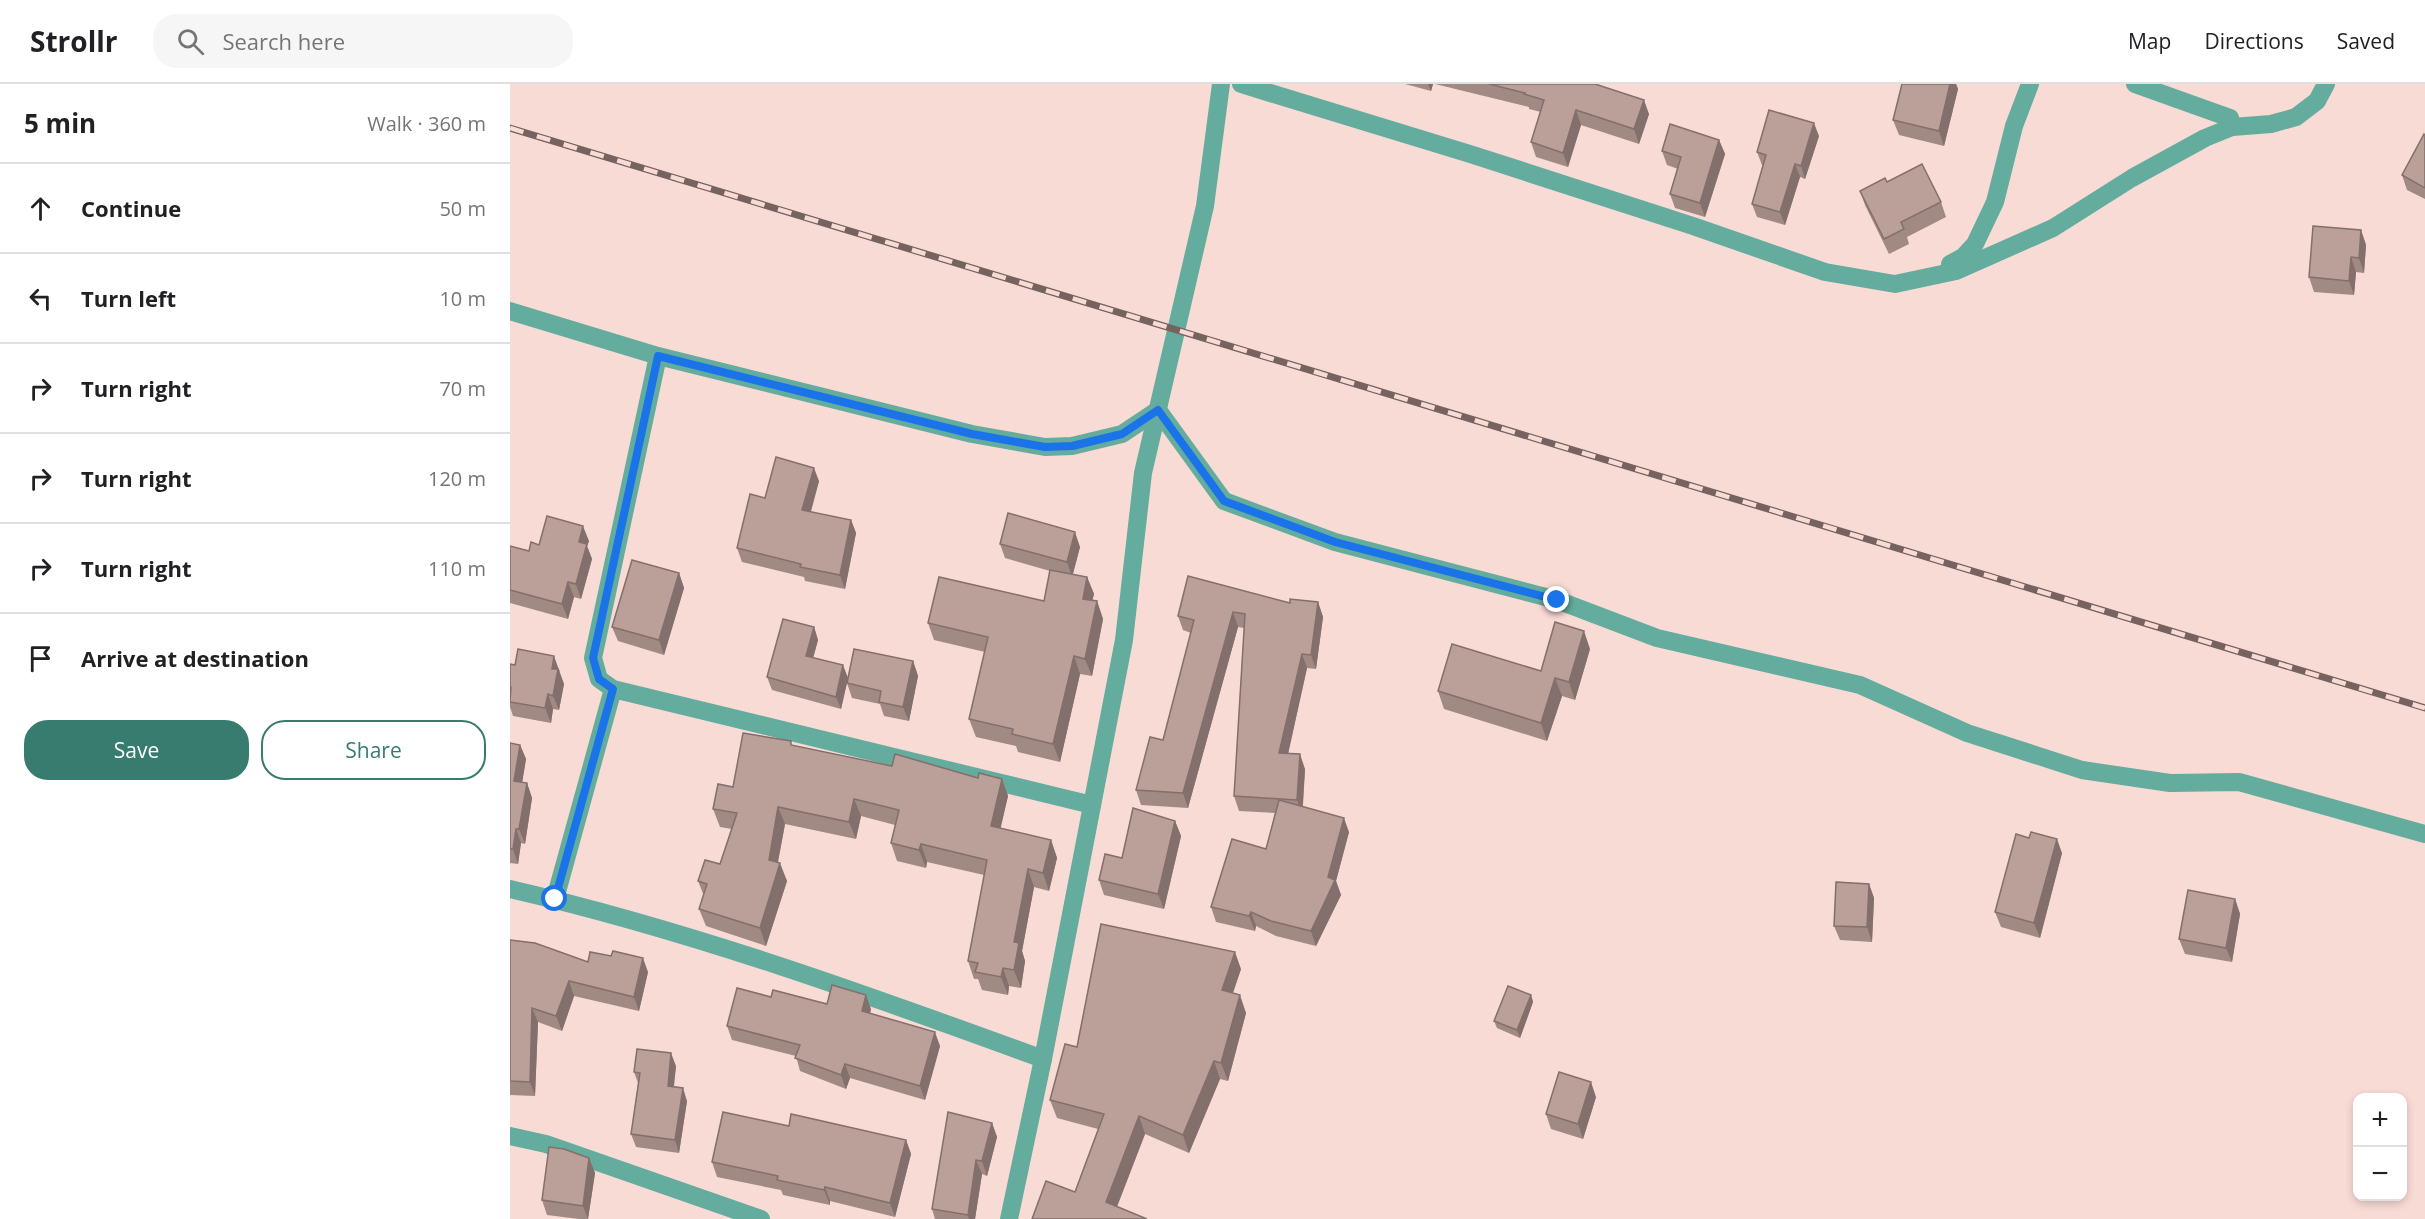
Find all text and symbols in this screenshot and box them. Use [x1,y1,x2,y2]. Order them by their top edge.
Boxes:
search box [153,14,573,68]
text: Strollr [30,22,117,60]
icon: search [174,25,207,58]
text: Search here [222,26,345,56]
text: Map [2128,27,2171,55]
text: Directions [2204,27,2304,55]
text: Saved [2337,27,2395,55]
text: 5 min [24,105,96,141]
text: Walk · 360 m [367,110,486,137]
icon: ahead [24,192,57,225]
text: Continue [81,193,181,223]
text: 50 m [439,195,486,222]
icon: left [24,282,57,315]
text: Turn left [81,283,176,313]
text: 10 m [439,285,486,312]
icon: right [24,372,57,405]
text: Turn right [81,373,192,403]
text: 70 m [439,375,486,402]
icon: right [24,462,57,495]
text: Turn right [81,463,192,493]
text: 120 m [428,465,486,492]
icon: right [24,552,57,585]
text: Turn right [81,553,192,583]
text: 110 m [428,555,486,582]
route end [1543,586,1569,612]
icon: arrive [24,642,57,675]
text: Arrive at destination [81,643,309,673]
button: Save [24,720,249,780]
button: Share [261,720,486,780]
route start [541,885,567,911]
map controls [2353,1093,2407,1201]
button: + [2353,1093,2407,1147]
button: − [2353,1147,2407,1201]

